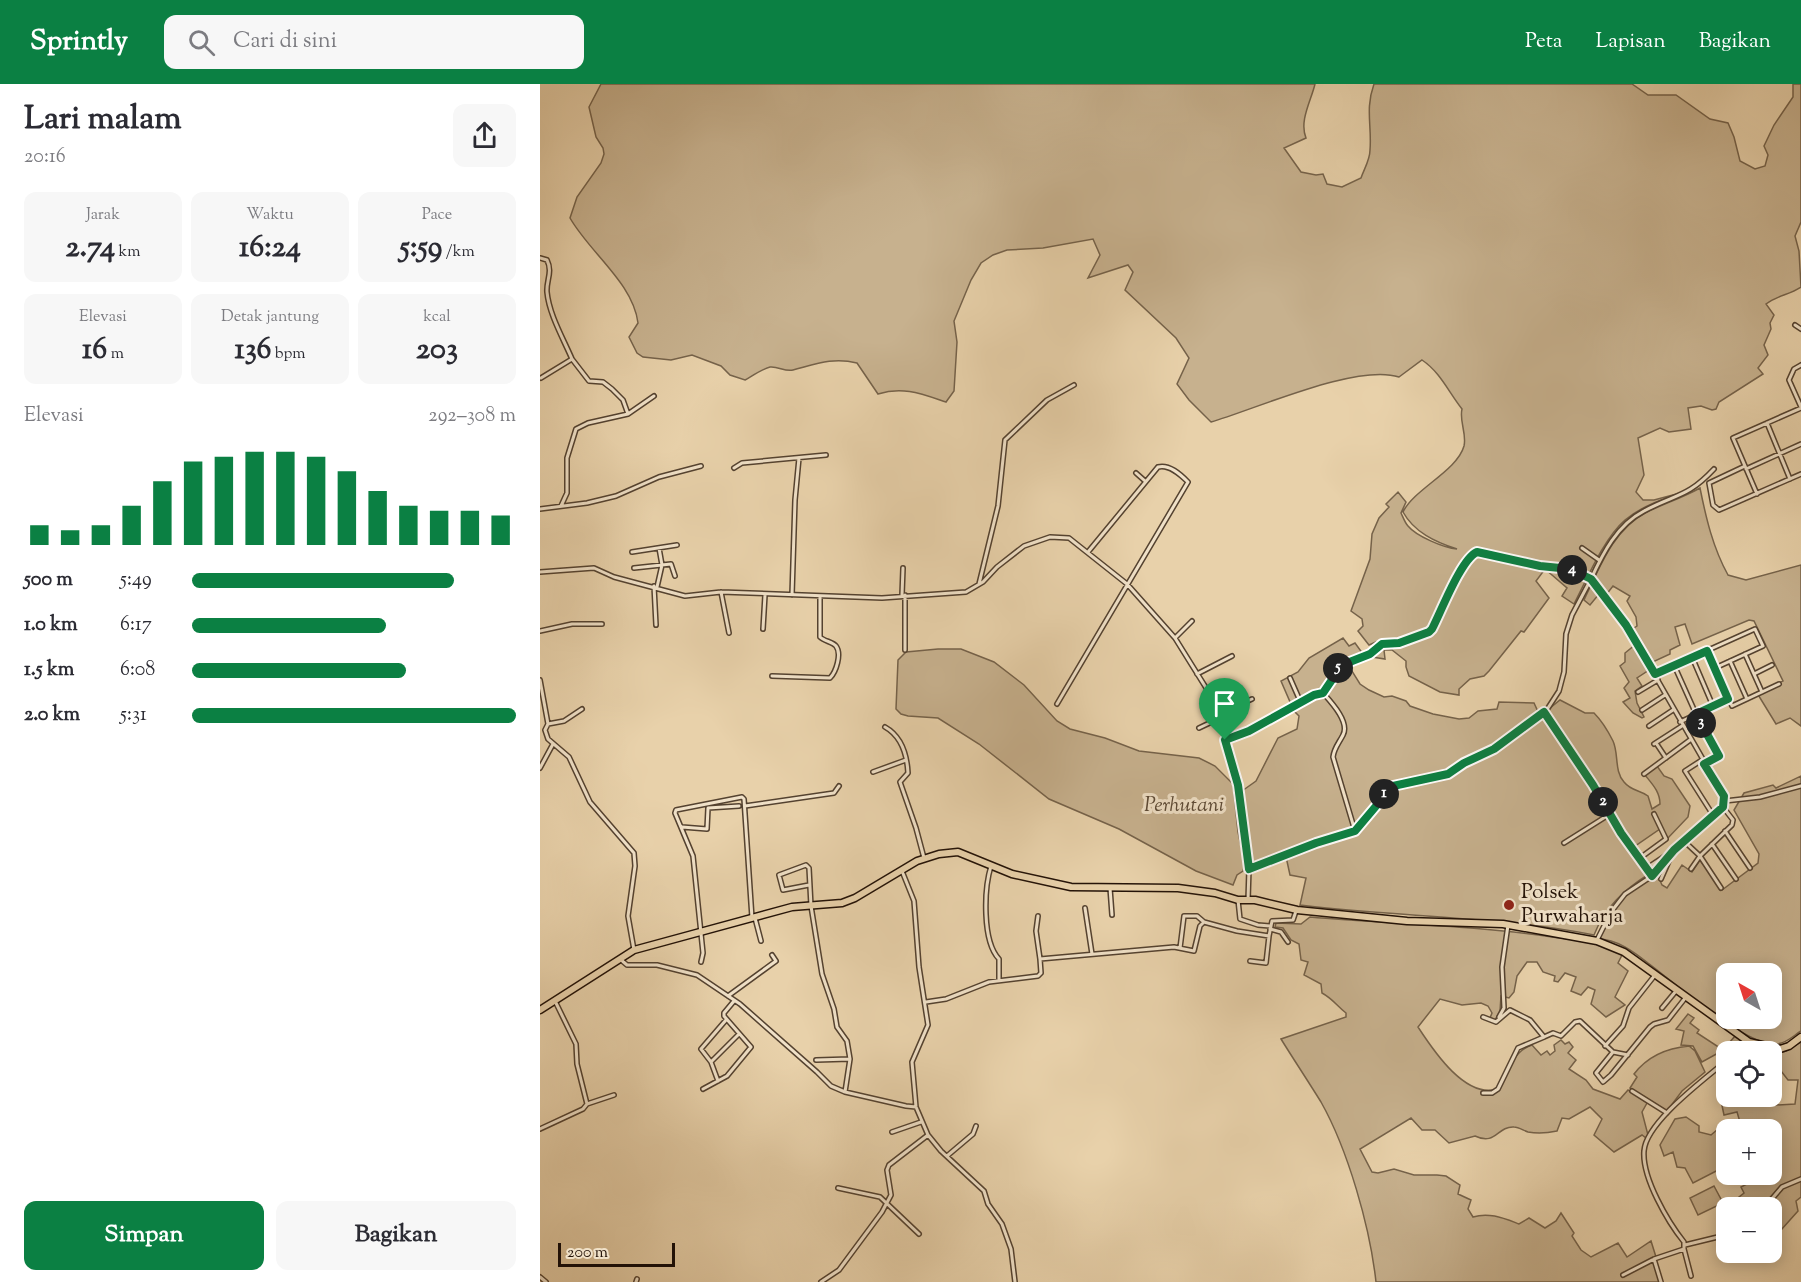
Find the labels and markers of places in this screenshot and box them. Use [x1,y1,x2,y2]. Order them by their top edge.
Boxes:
pin: 4 [1557,555,1587,585]
pin: 5 [1323,653,1353,683]
pin [1199,678,1250,740]
pin: 3 [1686,708,1716,738]
pin: 1 [1369,779,1399,809]
pin: 2 [1588,787,1618,817]
place label: Polsek Purwaharja [1521,878,1623,932]
marker: Polsek Purwaharja [1502,898,1516,912]

